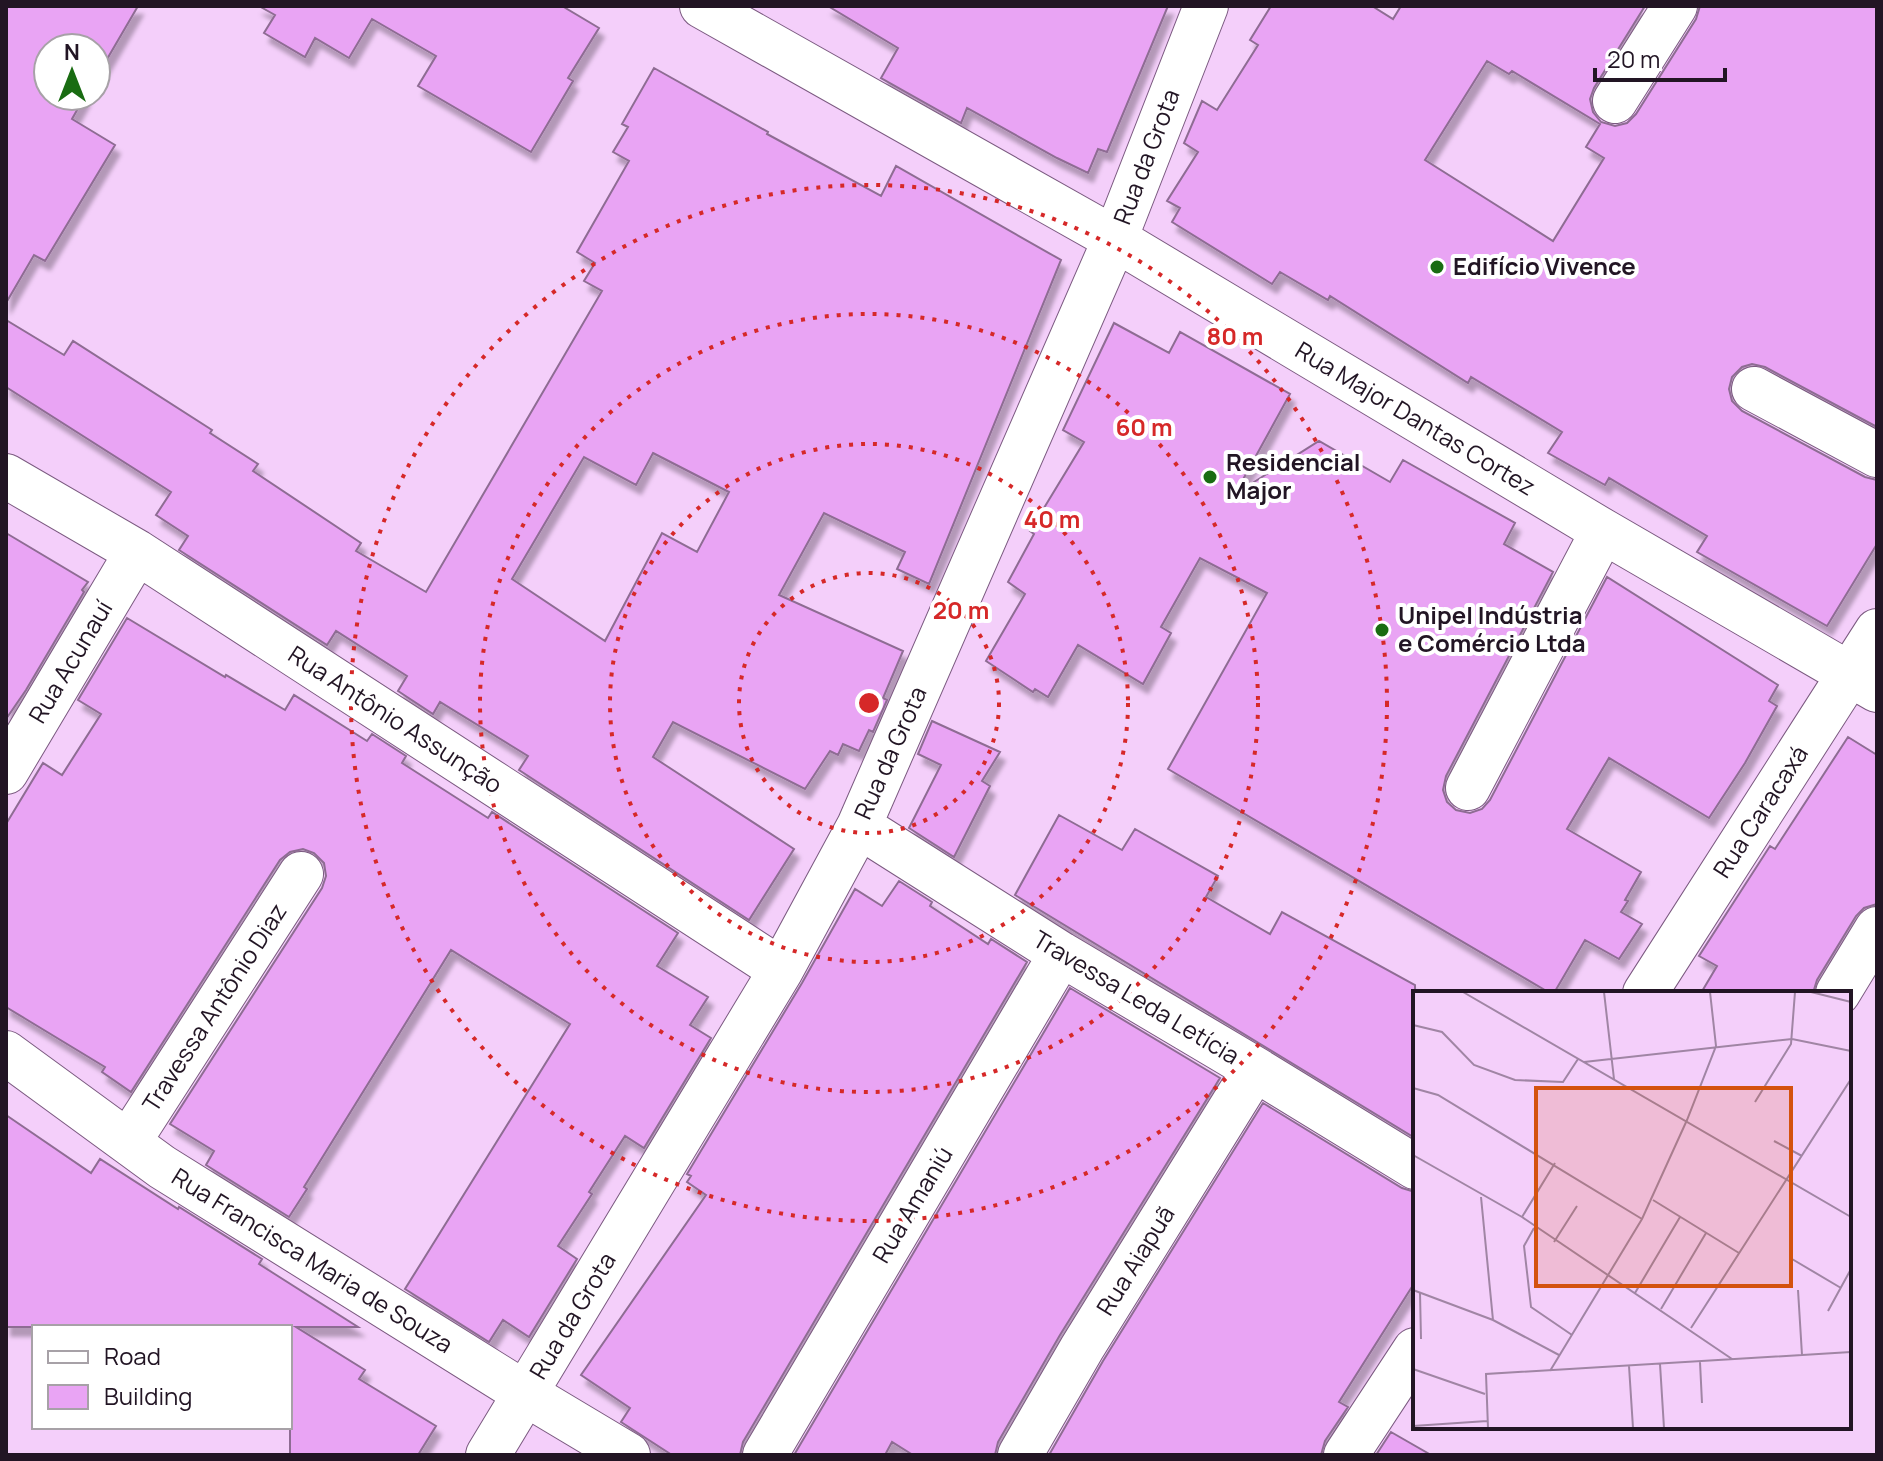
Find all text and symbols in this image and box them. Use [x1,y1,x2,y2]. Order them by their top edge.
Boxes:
north arrow [32,32,112,112]
scale bar [1595,32,1725,82]
text: N [64,37,80,67]
text: 20 m [1607,42,1660,75]
street label: Rua da Grota [1105,84,1187,229]
place label: Edifício Vivence [1453,249,1636,282]
marker: Edifício Vivence [1428,258,1446,276]
text: 80 m [1207,319,1263,352]
street label: Rua Major Dantas Cortez [1290,333,1542,503]
text: 60 m [1115,410,1173,443]
place label: Residencial Major [1226,445,1360,506]
marker: Residencial Major [1201,468,1219,486]
text: 40 m [1024,502,1080,535]
street label: Rua Acunauí [20,593,120,729]
text: 20 m [933,593,989,626]
place label: Unipel Indústria e Comércio Ltda [1398,598,1586,659]
marker: Unipel Indústria e Comércio Ltda [1373,621,1391,639]
street label: Rua Antônio Assunção [283,637,509,800]
street label: Rua da Grota [846,681,934,824]
centre of rings [855,689,883,717]
street label: Rua Caracaxá [1705,739,1815,884]
street label: Travessa Antônio Diaz [134,896,294,1118]
street label: Travessa Leda Letícia [1027,922,1246,1071]
inset map [1413,991,1851,1429]
street label: Rua Amaniú [864,1140,959,1269]
street label: Rua Francisca Maria de Souza [166,1160,459,1360]
street label: Rua Aiapuã [1088,1199,1181,1321]
street label: Rua da Grota [521,1246,623,1385]
legend [32,1325,292,1429]
text: Road [104,1339,161,1372]
text: Building [104,1379,192,1412]

